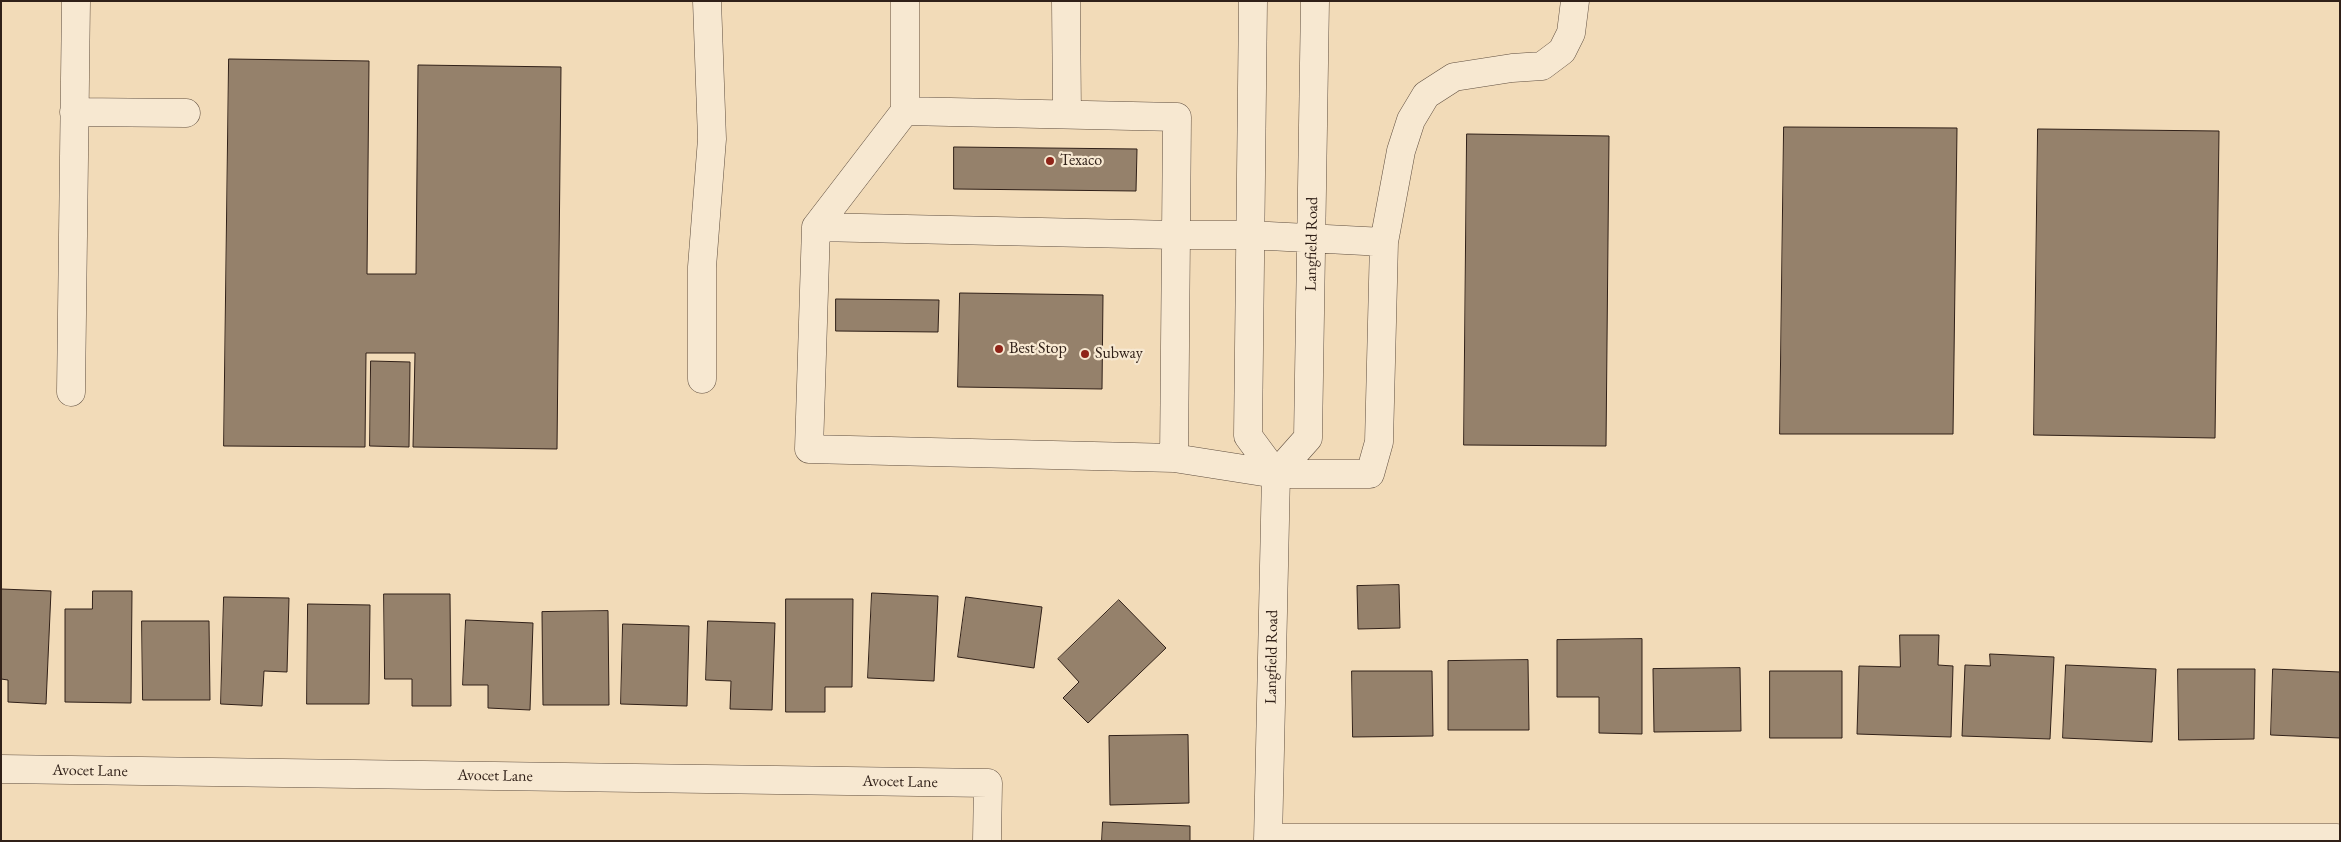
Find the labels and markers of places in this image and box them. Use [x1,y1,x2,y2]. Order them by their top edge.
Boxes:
place label: Texaco [1060,151,1102,171]
marker: Texaco [1044,155,1056,167]
place label: Best Stop [1009,339,1067,359]
marker: Best Stop [993,343,1005,355]
place label: Subway [1095,344,1143,364]
marker: Subway [1079,348,1091,360]

